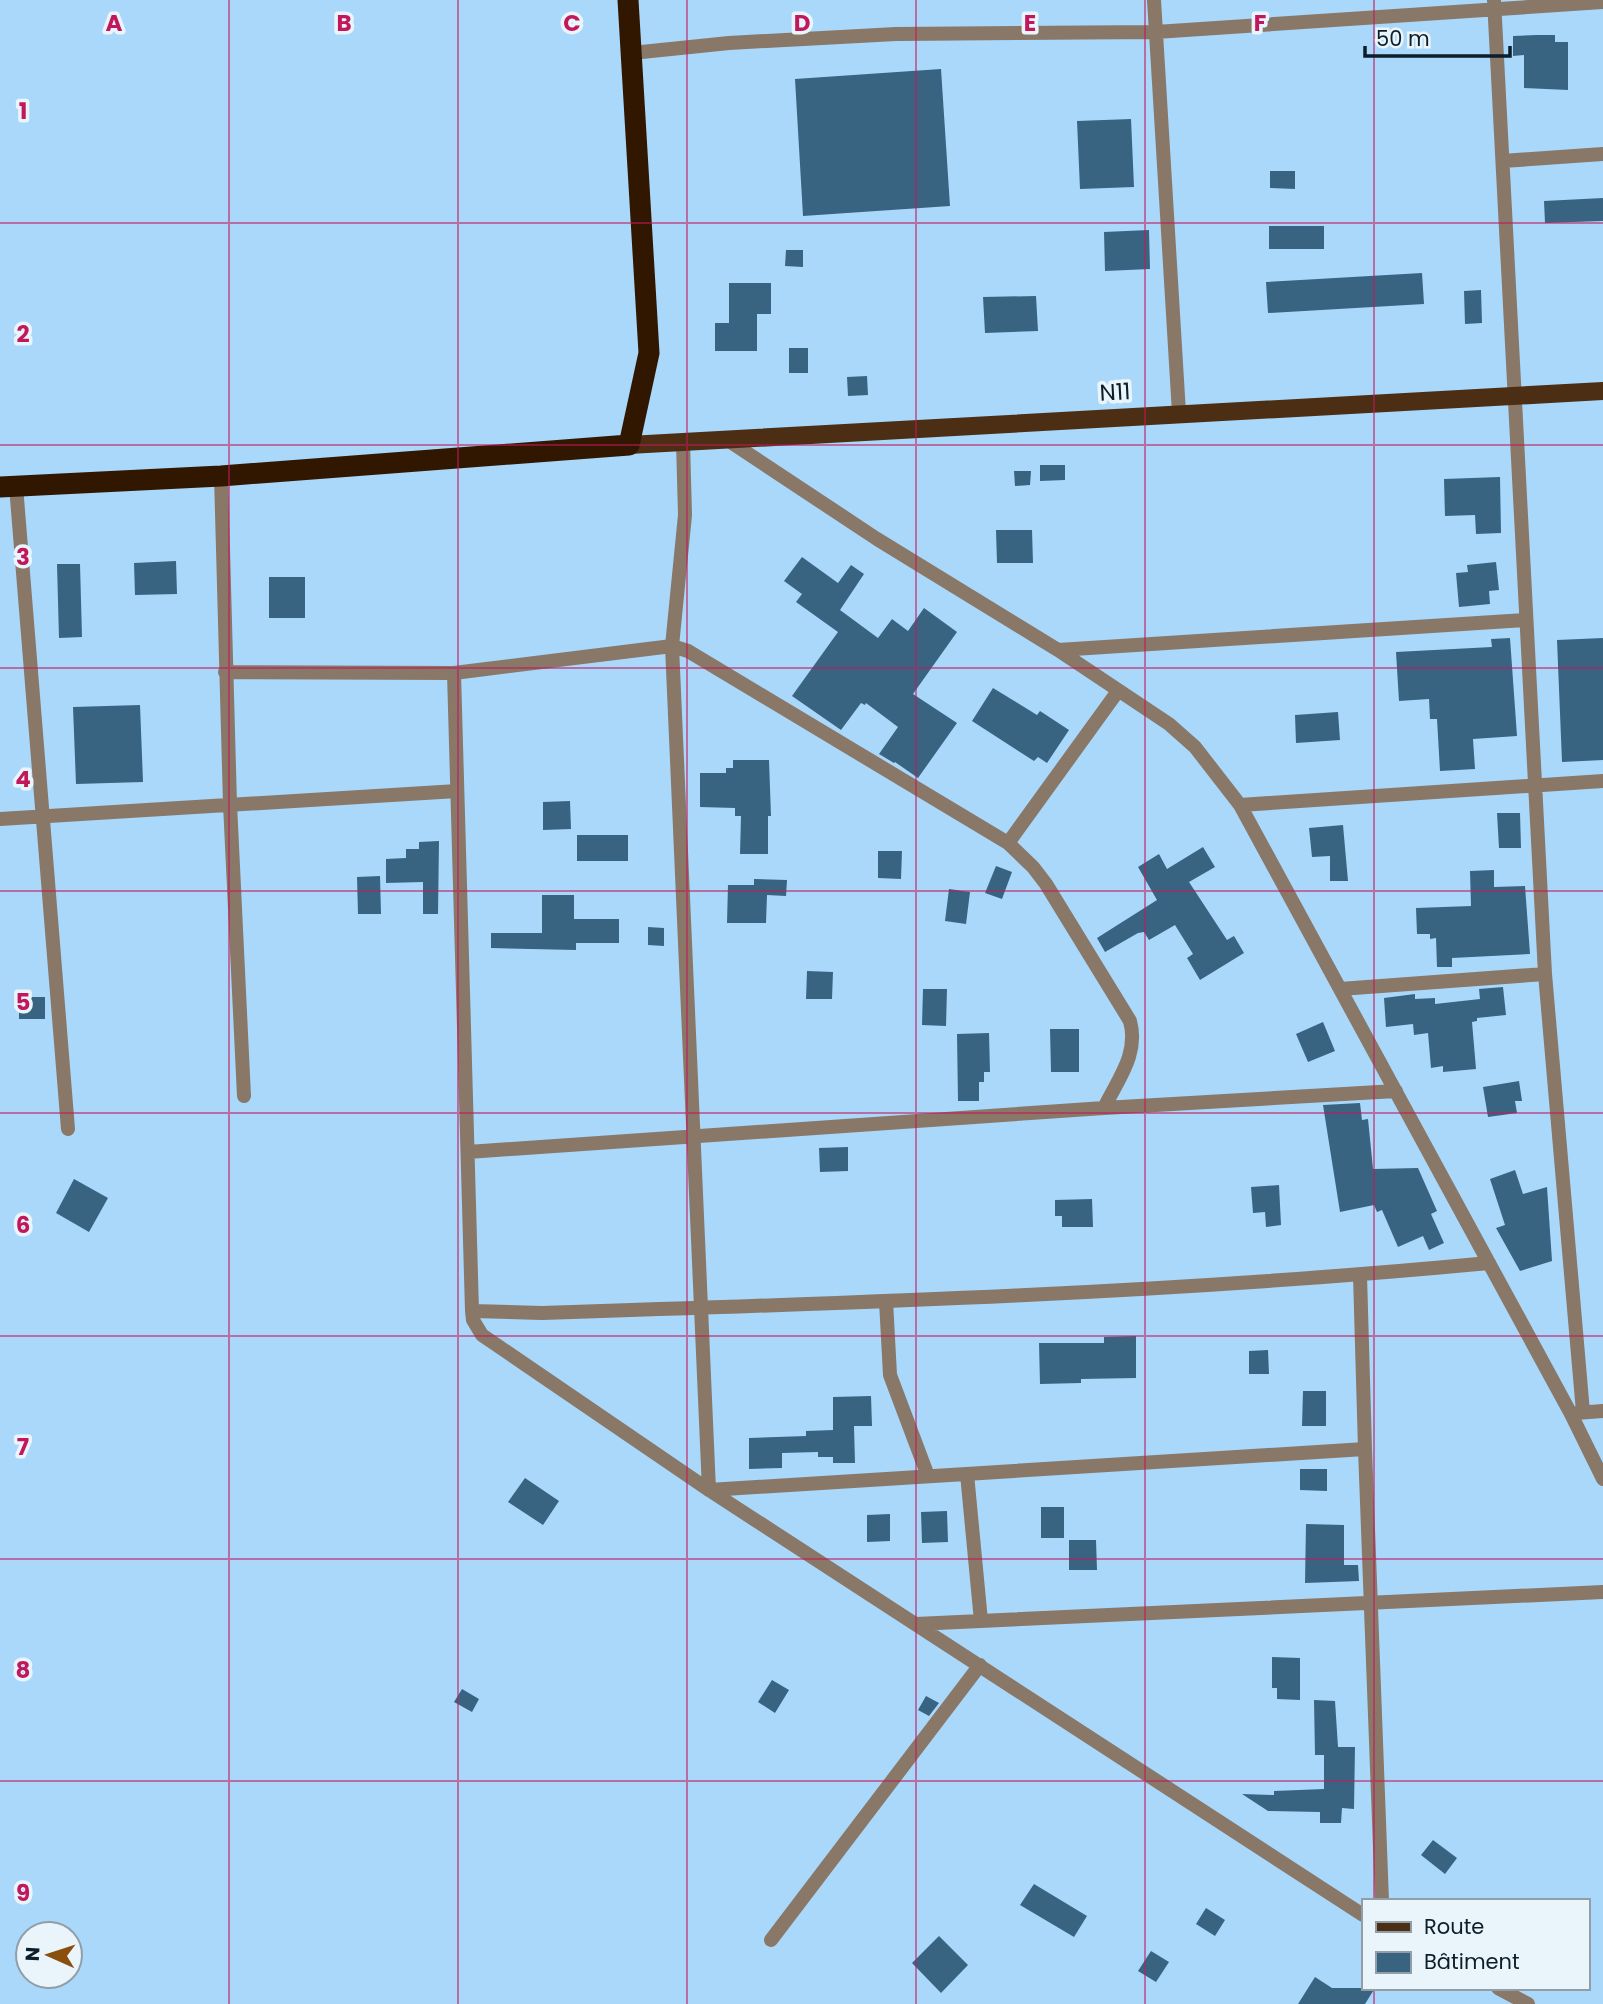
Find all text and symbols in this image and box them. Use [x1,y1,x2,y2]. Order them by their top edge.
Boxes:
text: A [106,7,123,39]
text: B [336,7,352,39]
text: C [563,7,581,39]
text: D [794,7,810,39]
text: E [1024,7,1036,39]
text: F [1254,7,1266,39]
scale bar [1365,14,1510,58]
text: 50 m [1376,24,1430,53]
text: 1 [19,95,27,127]
text: 2 [16,318,30,350]
street label: N11 [1099,375,1131,409]
text: 3 [16,541,30,573]
text: 4 [15,763,31,795]
text: 5 [16,986,30,1018]
text: 6 [16,1209,30,1241]
text: 7 [17,1431,29,1463]
text: 8 [16,1654,30,1686]
text: 9 [16,1877,30,1909]
legend [1362,1899,1589,1990]
text: Route [1424,1912,1484,1941]
north arrow [14,1920,84,1990]
text: N [19,1946,46,1962]
text: Bâtiment [1424,1947,1520,1976]

